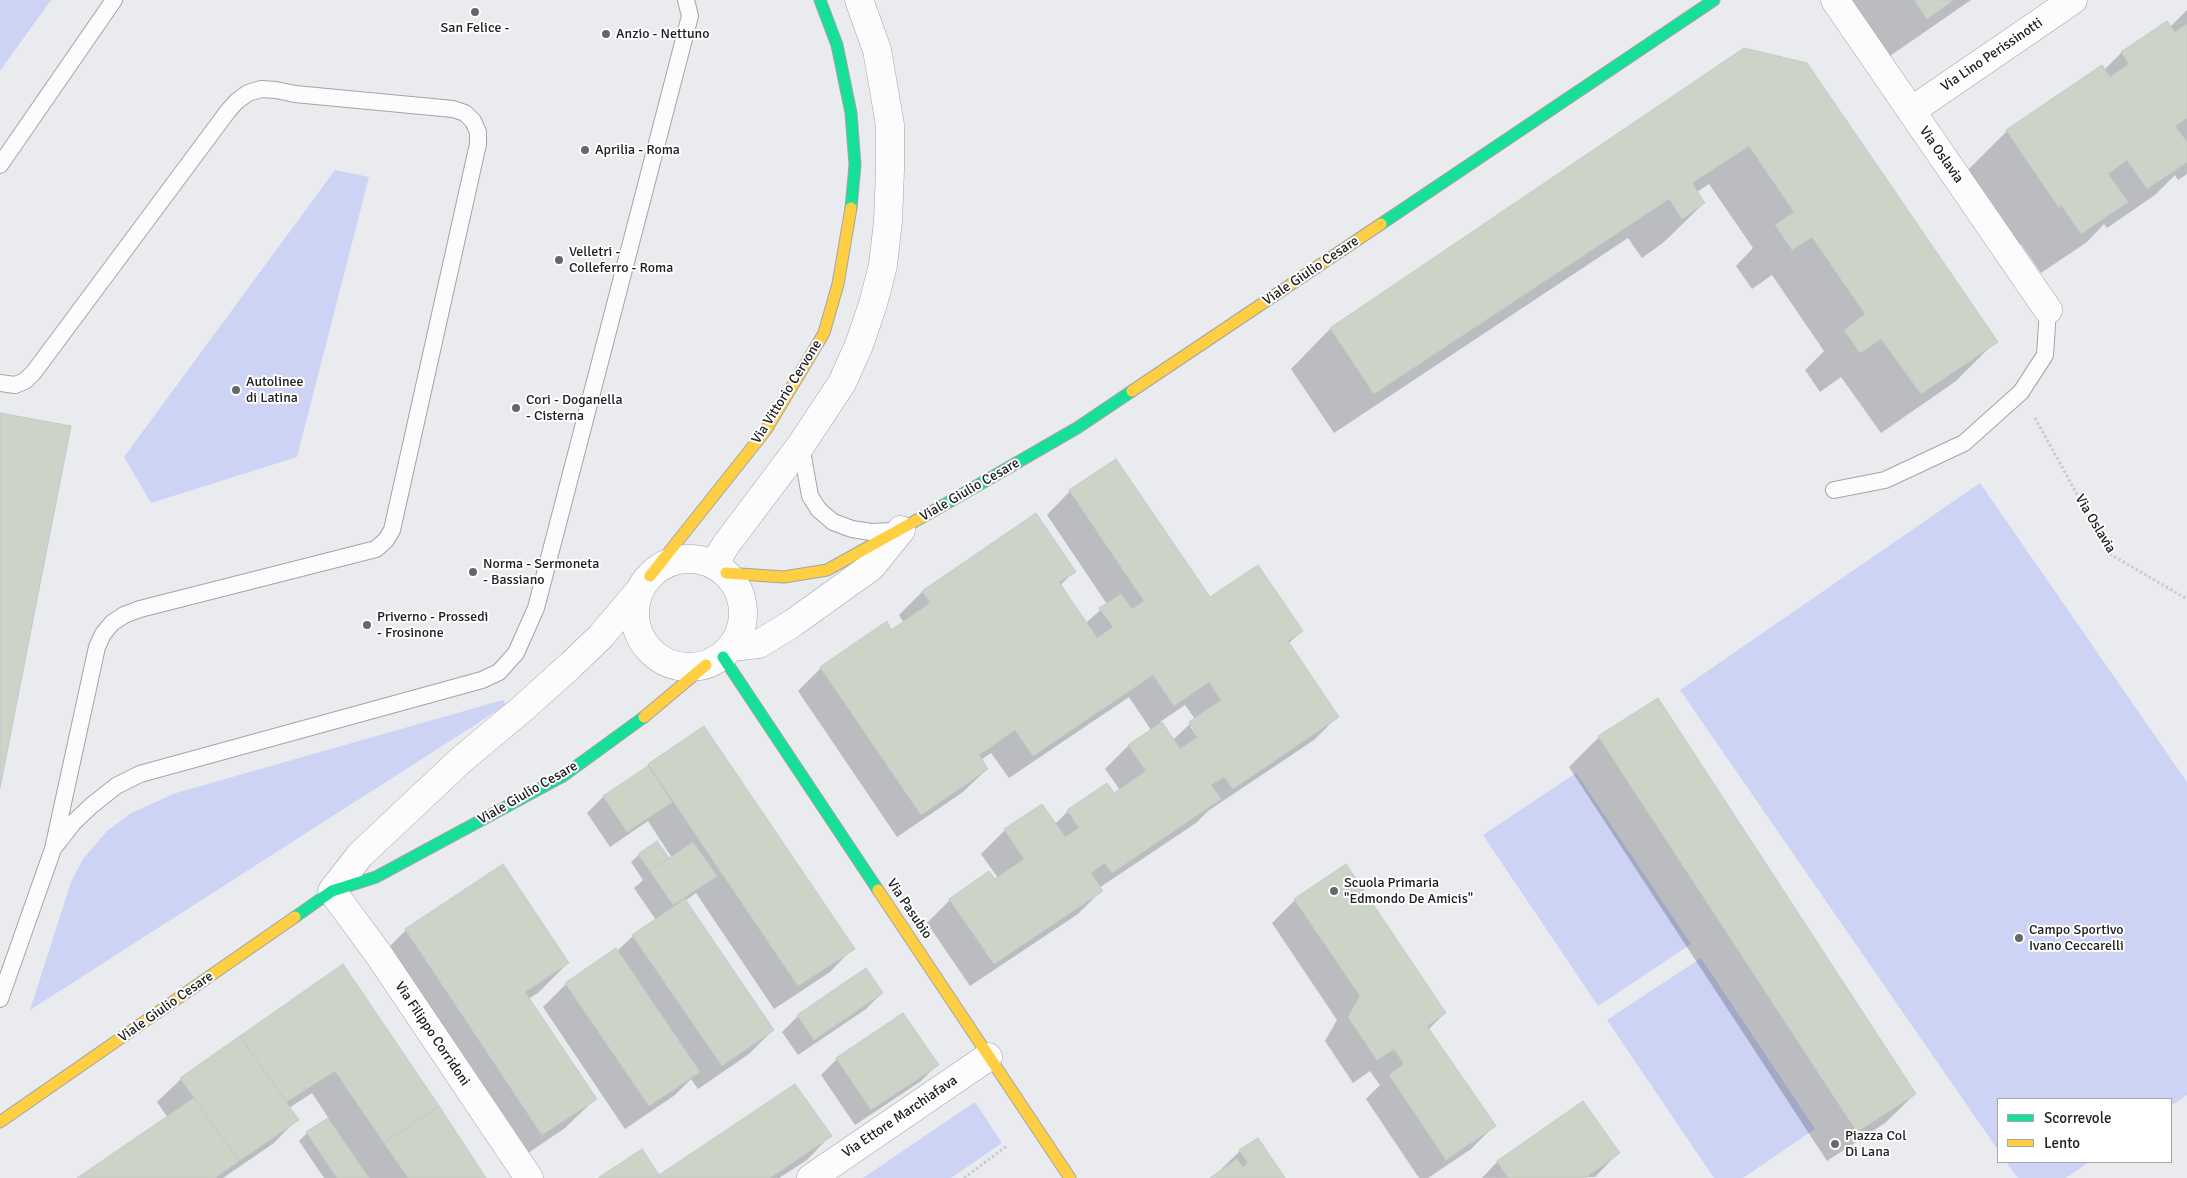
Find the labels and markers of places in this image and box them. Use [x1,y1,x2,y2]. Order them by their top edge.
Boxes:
marker: San Felice - [469,6,481,18]
place label: San Felice - [441,20,509,36]
place label: Anzio - Nettuno [616,26,709,42]
marker: Anzio - Nettuno [600,28,612,40]
place label: Aprilia - Roma [595,142,680,158]
marker: Aprilia - Roma [579,144,591,156]
place label: Velletri - Colleferro - Roma [569,244,673,276]
marker: Velletri - Colleferro - Roma [553,254,565,266]
place label: Autolinee di Latina [246,374,304,407]
marker: Autolinee di Latina [230,384,242,396]
place label: Cori - Doganella - Cisterna [526,392,623,424]
marker: Cori - Doganella - Cisterna [510,402,522,414]
place label: Norma - Sermoneta - Bassiano [483,556,599,588]
marker: Norma - Sermoneta - Bassiano [467,566,479,578]
place label: Priverno - Prossedi - Frosinone [377,609,488,642]
marker: Priverno - Prossedi - Frosinone [361,619,373,631]
place label: Scuola Primaria "Edmondo De Amicis" [1344,875,1473,908]
marker: Scuola Primaria "Edmondo De Amicis" [1328,885,1340,897]
place label: Campo Sportivo Ivano Ceccarelli [2029,922,2124,954]
marker: Campo Sportivo Ivano Ceccarelli [2013,932,2025,944]
place label: Piazza Col Di Lana [1845,1128,1906,1160]
marker: Piazza Col Di Lana [1829,1138,1841,1150]

